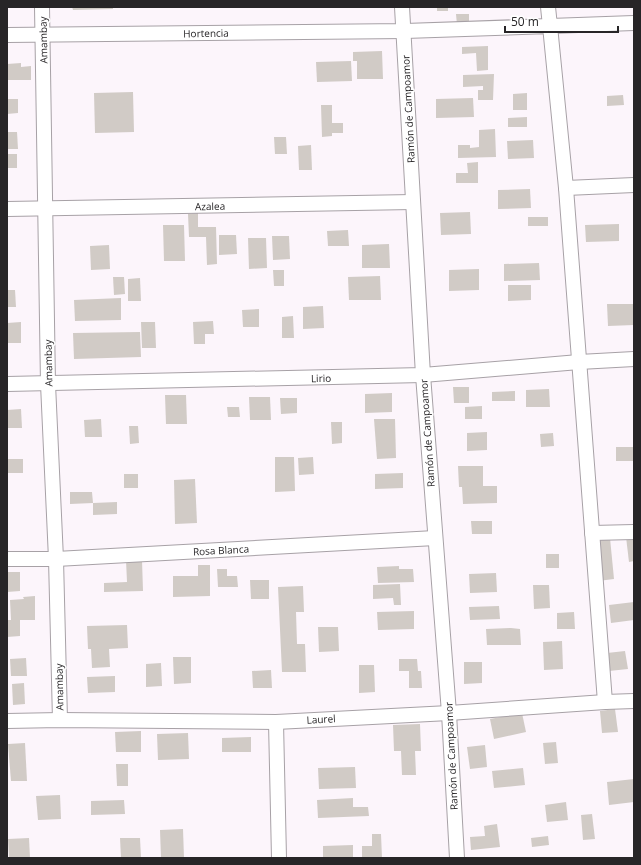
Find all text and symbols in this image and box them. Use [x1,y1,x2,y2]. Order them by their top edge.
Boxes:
scale bar [505,8,618,34]
text: 50 m [511,13,539,30]
street label: Amambay [36,15,50,64]
street label: Hortencia [183,26,229,40]
street label: Ramón de Campoamor [398,55,418,163]
street label: Azalea [195,199,225,213]
street label: Amambay [41,338,55,387]
street label: Lirio [311,371,331,385]
street label: Ramón de Campoamor [416,379,438,487]
street label: Rosa Blanca [193,542,249,558]
street label: Amambay [52,662,66,711]
street label: Ramón de Campoamor [441,702,461,810]
street label: Laurel [306,711,336,727]

